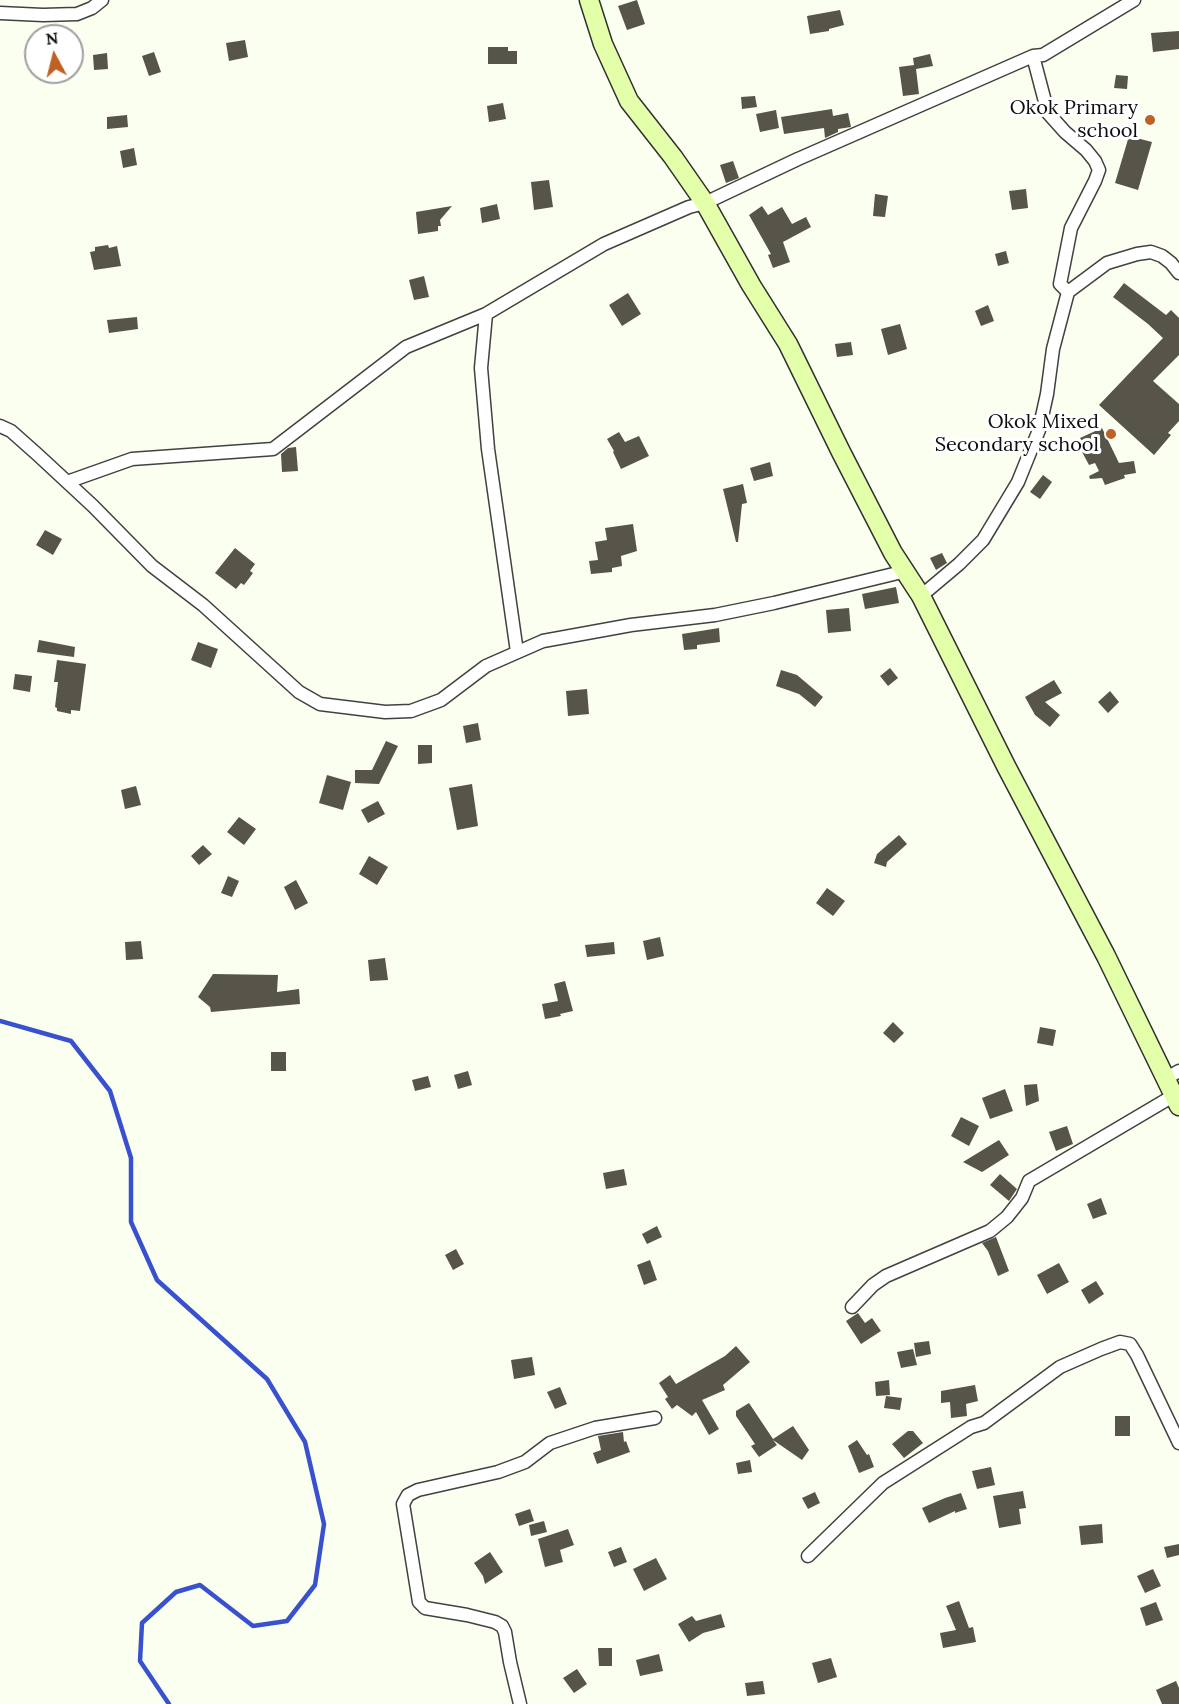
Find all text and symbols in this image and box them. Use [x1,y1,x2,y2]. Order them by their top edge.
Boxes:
north arrow [24,24,84,84]
text: N [45,27,59,49]
place label: Okok Primary school [1010,96,1138,143]
marker: Okok Primary school [1143,113,1157,127]
place label: Okok Mixed Secondary school [935,410,1099,457]
marker: Okok Mixed Secondary school [1104,427,1118,441]

